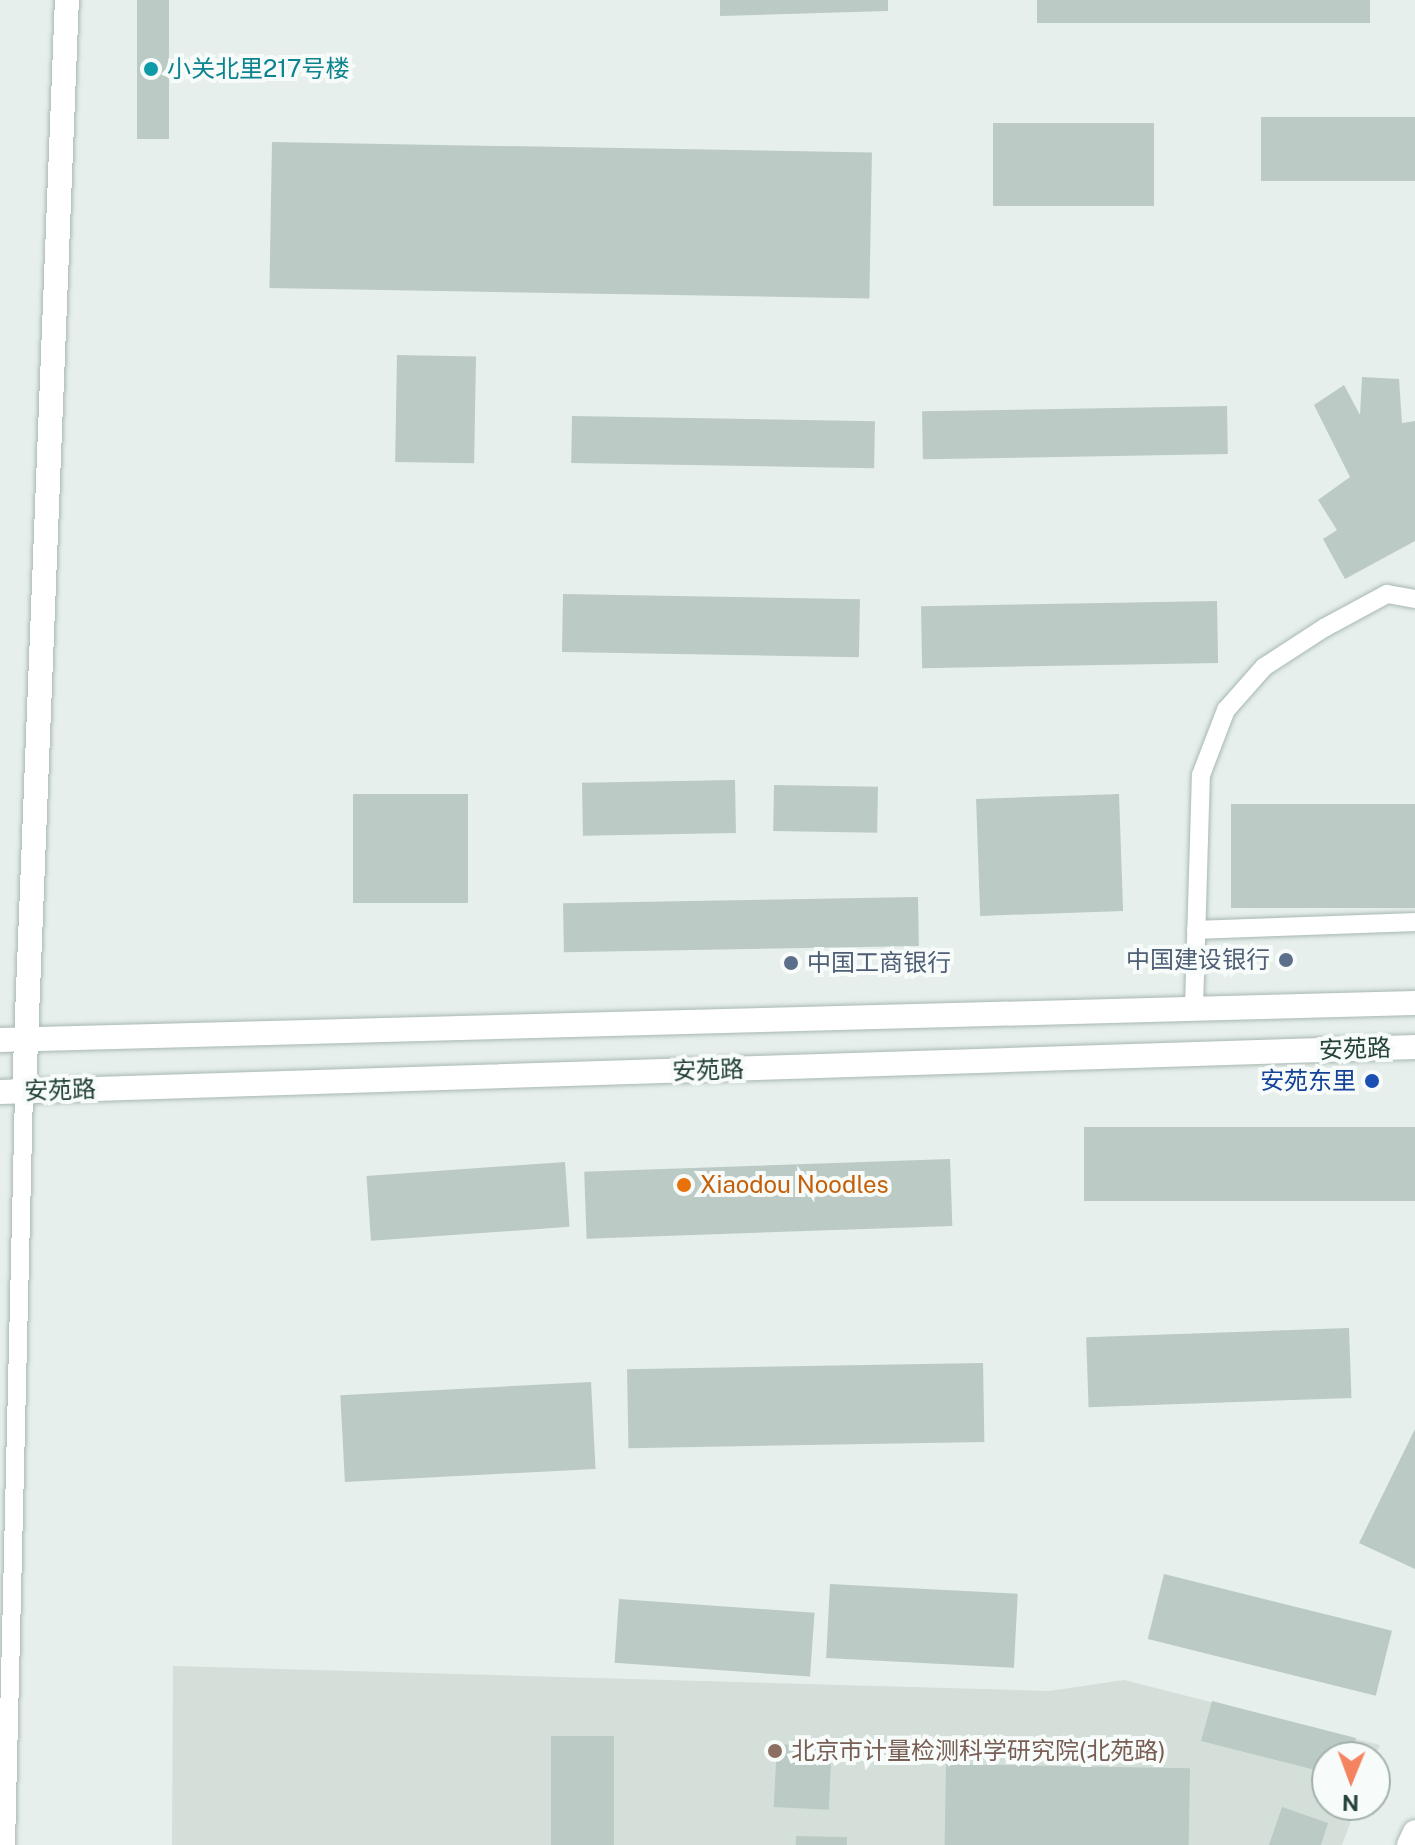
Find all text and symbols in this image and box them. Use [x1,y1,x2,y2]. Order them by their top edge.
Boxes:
place label: 小关北里217号楼 [167,55,349,83]
marker: 小关北里217号楼 [142,60,160,78]
place label: 中国建设银行 [1126,946,1270,974]
place label: 中国工商银行 [807,949,951,977]
marker: 中国建设银行 [1277,951,1295,969]
marker: 中国工商银行 [782,954,800,972]
street label: 安苑路 [1319,1033,1391,1065]
street label: 安苑路 [672,1054,744,1086]
place label: 安苑东里 [1260,1067,1356,1095]
marker: 安苑东里 [1363,1072,1381,1090]
street label: 安苑路 [24,1074,96,1106]
place label: Xiaodou Noodles [700,1171,889,1199]
marker: Xiaodou Noodles [675,1176,693,1194]
place label: 北京市计量检测科学研究院(北苑路) [791,1737,1166,1765]
north arrow [1311,1741,1391,1821]
marker: 北京市计量检测科学研究院(北苑路) [766,1742,784,1760]
text: N [1342,1790,1359,1816]

